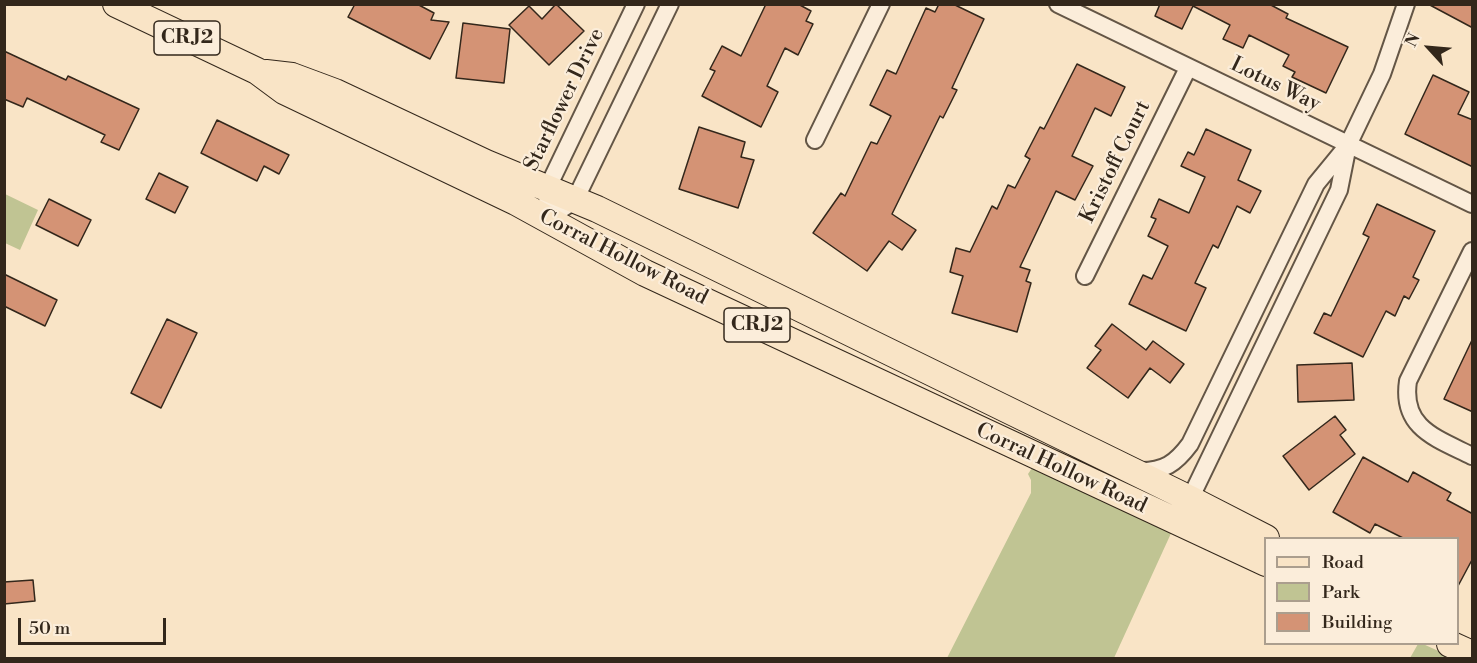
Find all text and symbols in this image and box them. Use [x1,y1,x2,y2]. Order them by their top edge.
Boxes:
north arrow [1399,18,1459,78]
road number: CR J2 [154,21,220,55]
street label: Starflower Drive [520,24,610,176]
text: N [1401,30,1425,50]
street label: Lotus Way [1226,52,1324,118]
street label: Kristoff Court [1076,97,1156,227]
street label: Corral Hollow Road [534,205,712,311]
road number: CR J2 [724,308,790,342]
street label: Corral Hollow Road [971,418,1151,520]
legend [1264,537,1459,645]
text: Road [1322,551,1364,574]
text: Park [1322,581,1359,604]
scale bar [21,606,170,644]
text: Building [1322,611,1392,634]
text: 50 m [29,617,70,640]

